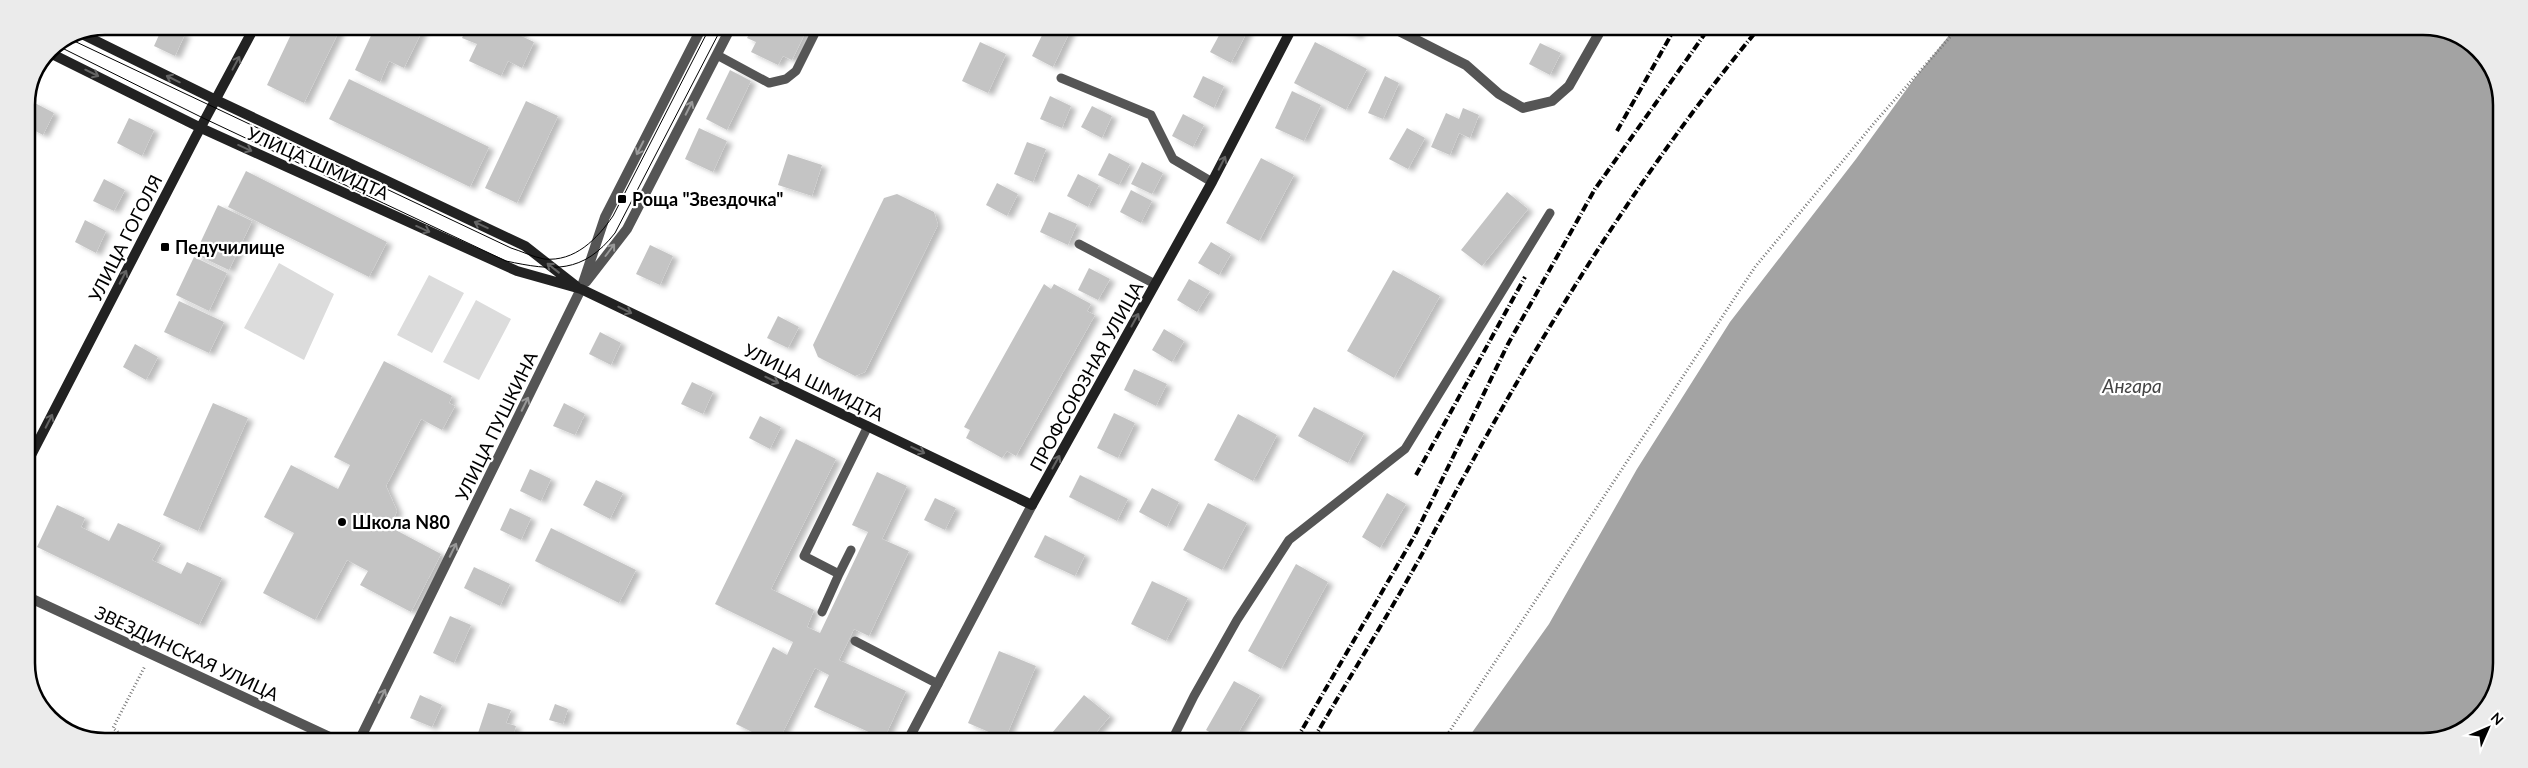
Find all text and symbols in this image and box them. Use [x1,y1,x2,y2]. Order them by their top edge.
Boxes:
one-way arrow [231,56,241,71]
one-way arrow [84,69,99,78]
one-way arrow [165,74,180,84]
one-way arrow [684,101,694,116]
street label: УЛИЦА ШМИДТА [244,122,393,204]
one-way arrow [635,140,644,155]
one-way arrow [237,143,252,153]
one-way arrow [1217,155,1227,170]
street label: УЛИЦА ГОГОЛЯ [84,171,166,305]
place label: Роща "Звездочка" [632,188,783,210]
marker: Роща "Звездочка" [616,193,628,205]
one-way arrow [474,220,489,230]
one-way arrow [415,224,430,234]
place label: Педучилище [175,236,285,258]
marker: Педучилище [159,241,171,253]
one-way arrow [605,244,616,257]
one-way arrow [547,262,560,273]
one-way arrow [119,270,128,285]
street label: ПРОФСОЮЗНАЯ УЛИЦА [1025,277,1148,475]
one-way arrow [617,306,632,315]
one-way arrow [1130,313,1140,328]
street label: УЛИЦА ШМИДТА [740,339,888,426]
street label: УЛИЦА ПУШКИНА [450,347,542,504]
water label: Ангара [2101,374,2162,397]
one-way arrow [764,376,779,385]
one-way arrow [521,397,530,412]
one-way arrow [44,414,54,429]
one-way arrow [910,446,925,456]
one-way arrow [1051,455,1061,470]
place label: Школа N80 [352,511,450,533]
marker: Школа N80 [336,516,348,528]
one-way arrow [449,543,459,558]
street label: ЗВЕЗДИНСКАЯ УЛИЦА [92,601,283,706]
one-way arrow [377,688,387,703]
north arrow [2463,703,2513,753]
text: N [2488,709,2507,728]

